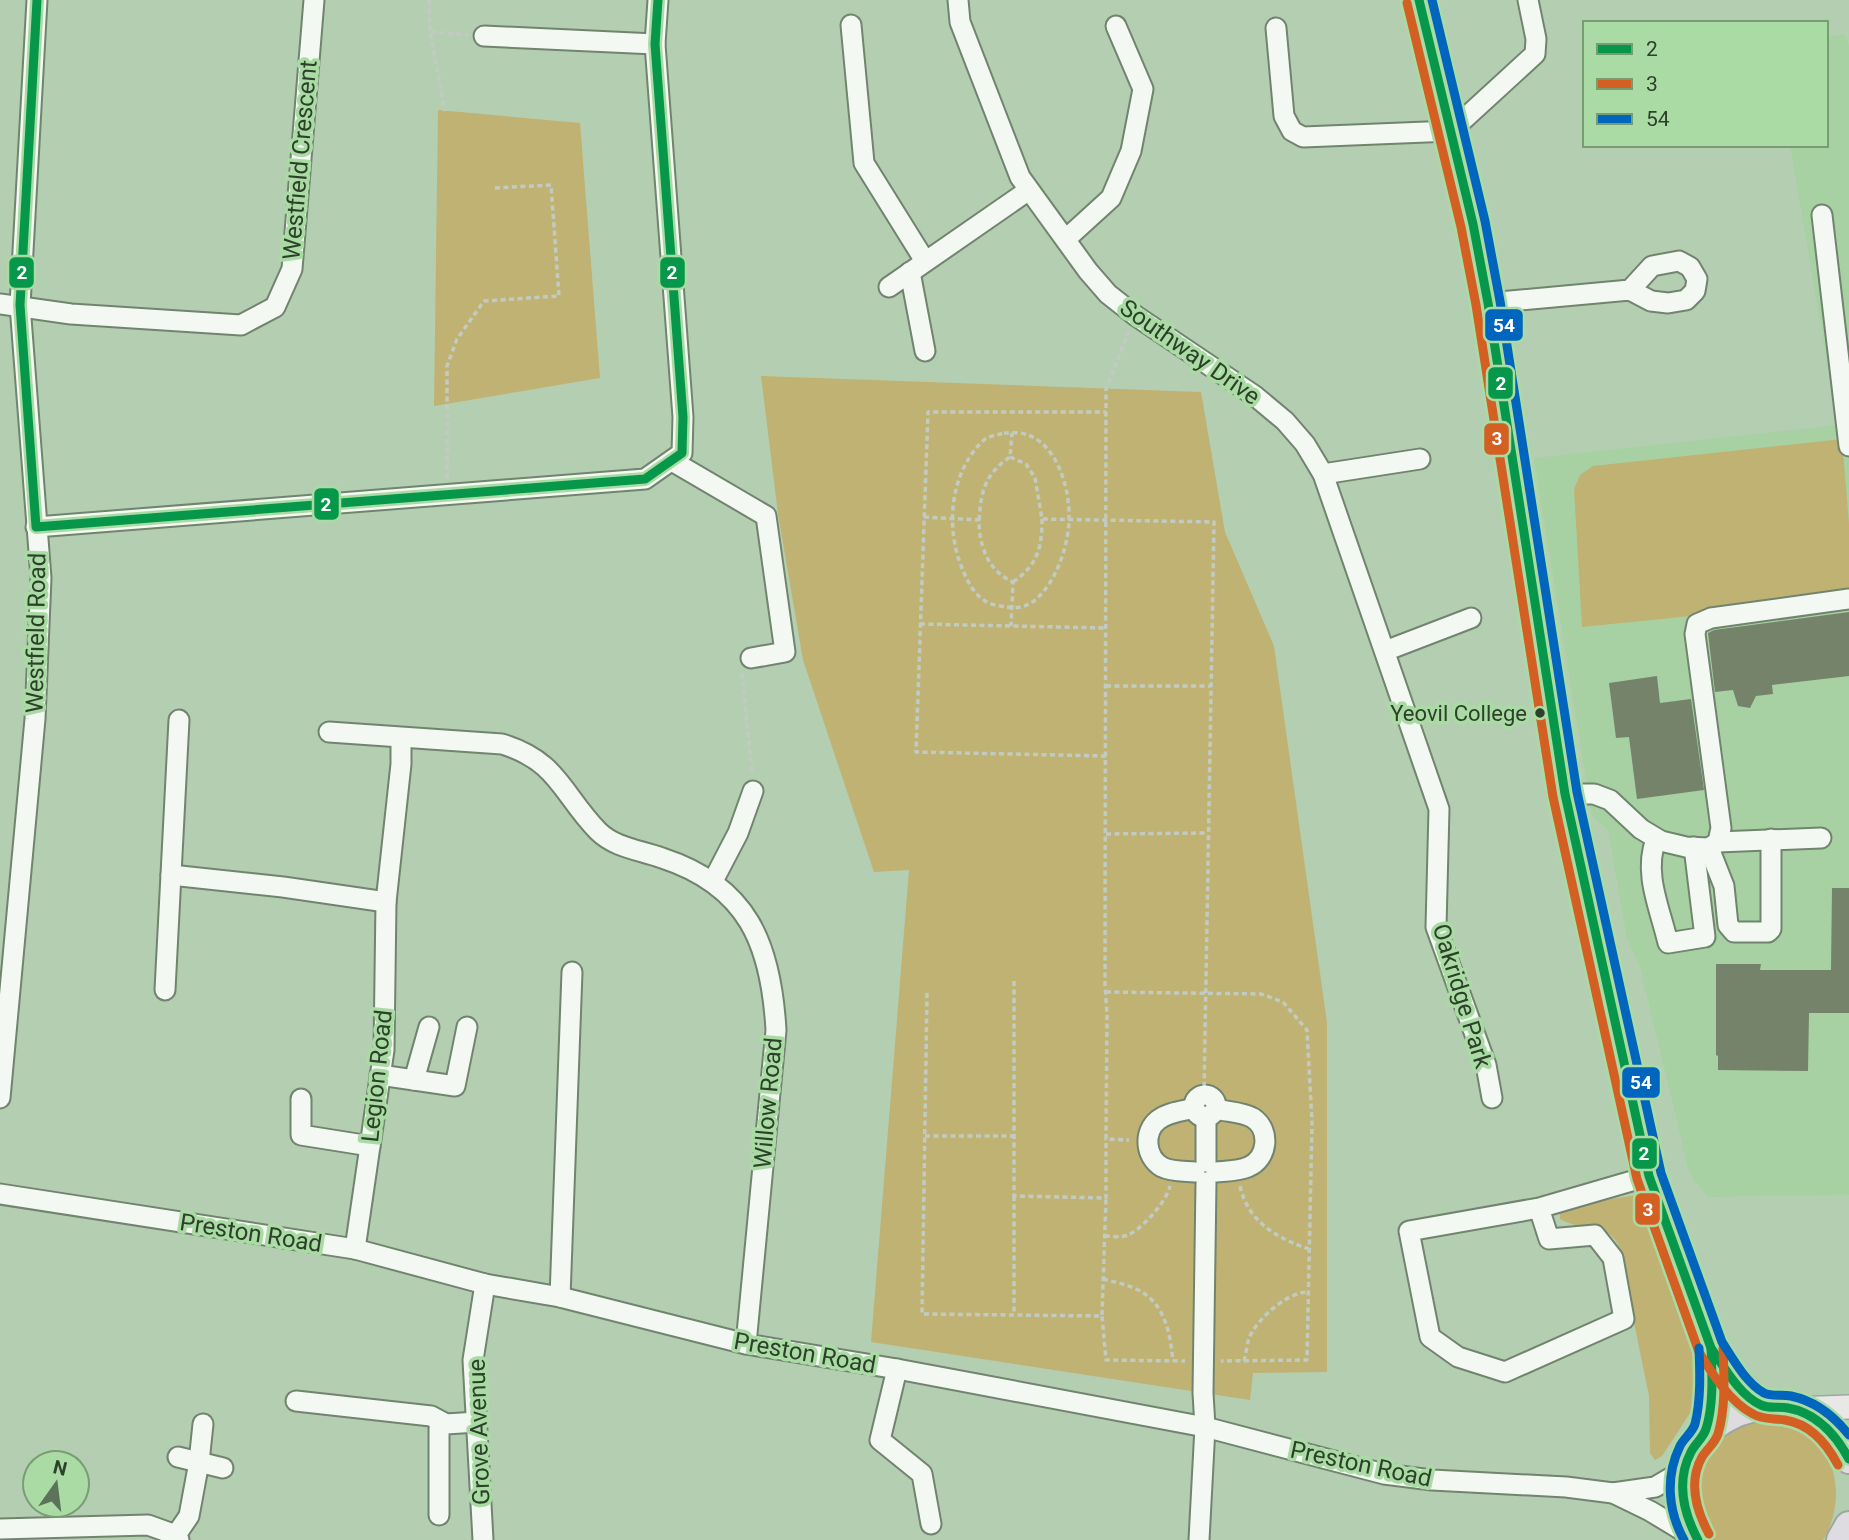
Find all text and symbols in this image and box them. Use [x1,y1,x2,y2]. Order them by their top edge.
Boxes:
legend [1583,21,1828,147]
text: 2 [1646,37,1658,61]
street label: Westfield Crescent [277,59,323,261]
text: 3 [1646,72,1658,96]
text: 54 [1646,107,1670,131]
line badge: 2 [8,256,35,289]
line badge: 2 [659,256,686,289]
text: 2 [17,261,28,284]
text: 2 [667,261,678,284]
street label: Southway Drive [1115,293,1265,411]
line badge: 54 [1484,308,1524,342]
text: 54 [1493,314,1515,337]
line badge: 2 [1487,366,1514,400]
text: 2 [1496,372,1507,395]
line badge: 3 [1483,422,1510,456]
text: 3 [1492,427,1502,450]
line badge: 2 [313,487,340,521]
text: 2 [321,493,332,516]
street label: Westfield Road [21,553,51,713]
place label: Yeovil College [1390,701,1527,726]
marker: Yeovil College [1533,706,1547,720]
street label: Oakridge Park [1427,920,1498,1072]
street label: Legion Road [356,1008,398,1144]
street label: Willow Road [748,1036,788,1170]
line badge: 54 [1621,1066,1661,1099]
text: 54 [1630,1071,1652,1094]
line badge: 2 [1631,1137,1658,1170]
text: 2 [1639,1142,1650,1165]
line badge: 3 [1634,1192,1661,1226]
text: 3 [1643,1198,1653,1221]
street label: Preston Road [178,1208,324,1258]
street label: Preston Road [732,1327,878,1379]
street label: Grove Avenue [462,1358,496,1506]
street label: Preston Road [1288,1435,1434,1493]
north arrow [21,1449,91,1519]
text: N [51,1455,69,1481]

